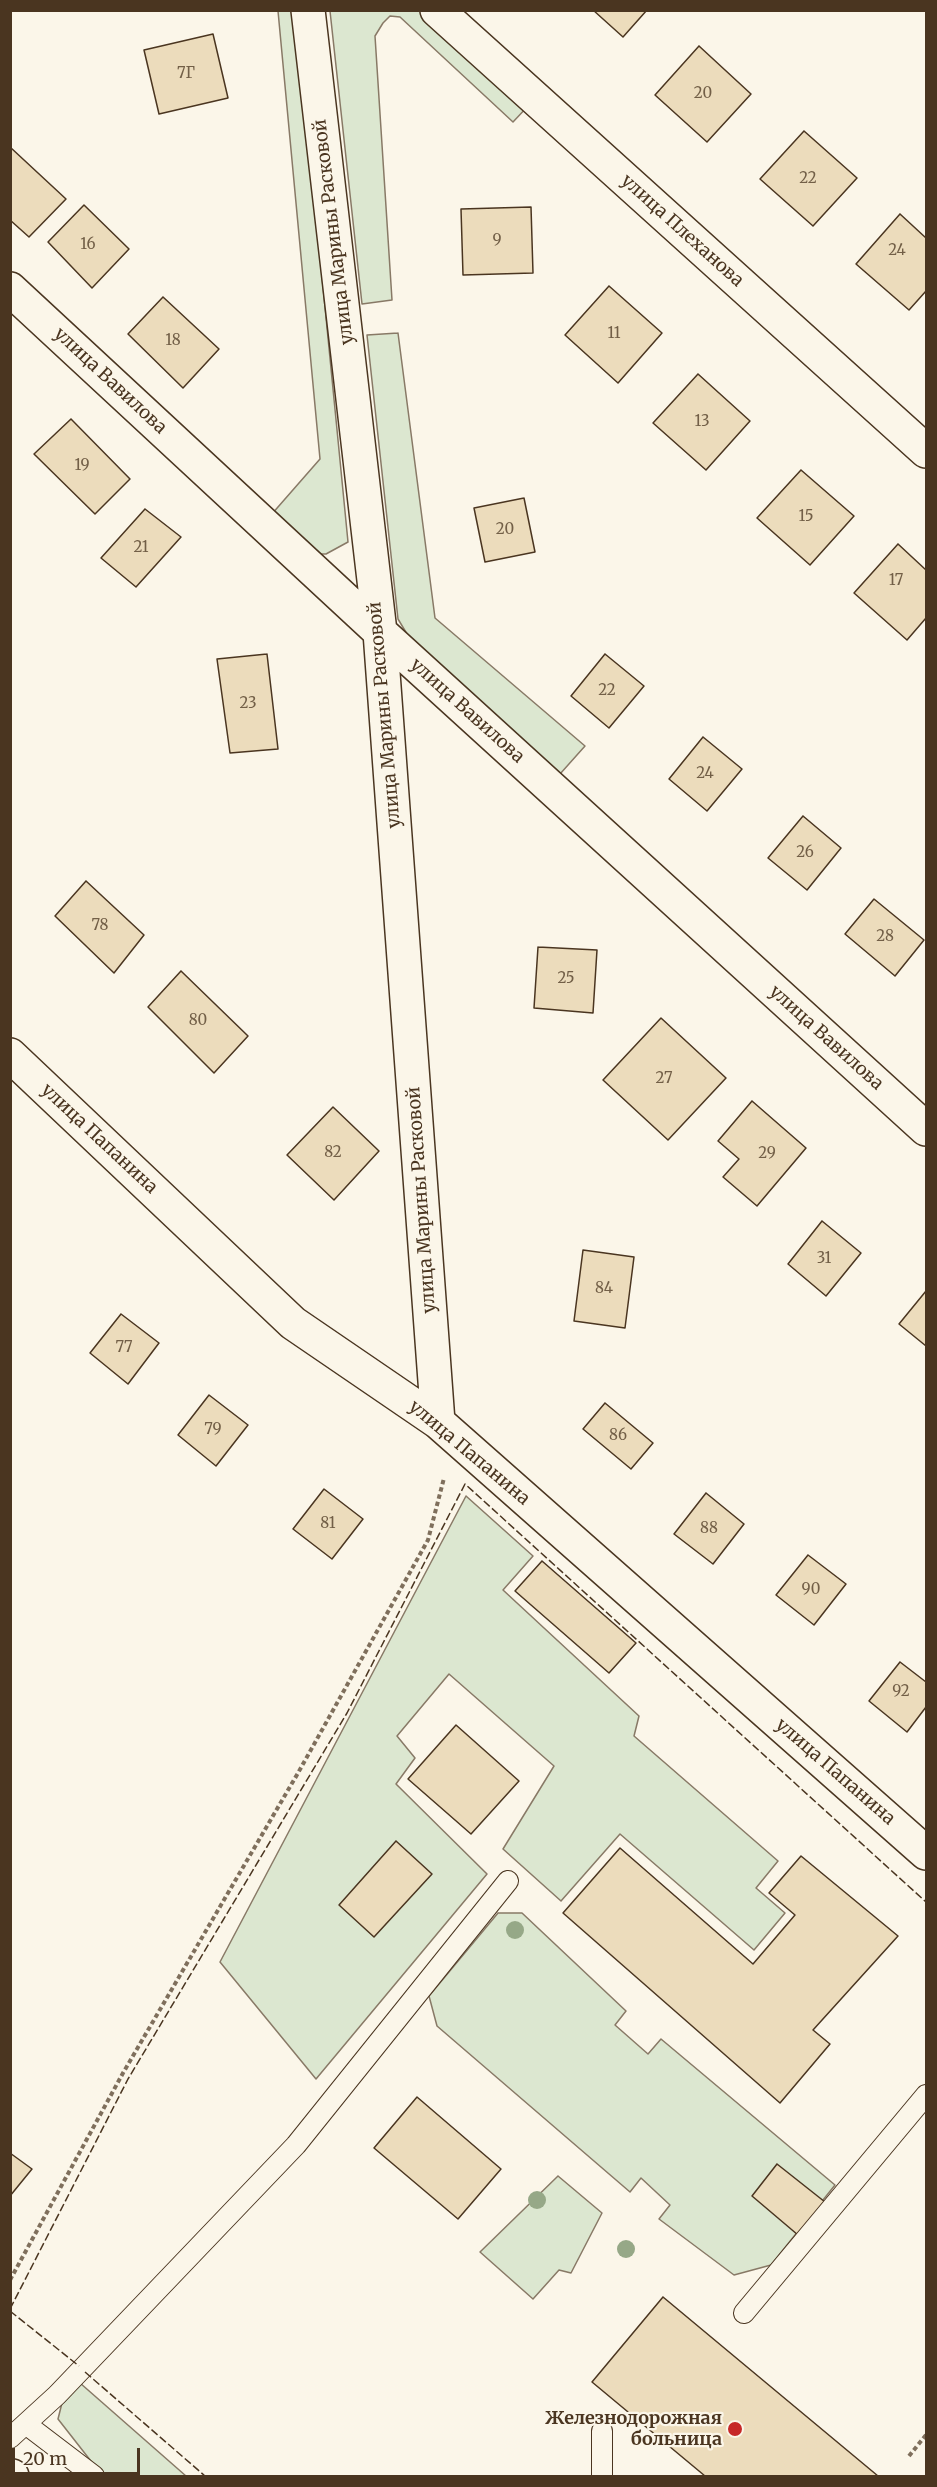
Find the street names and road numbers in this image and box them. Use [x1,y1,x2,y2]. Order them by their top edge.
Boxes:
street label: улица Марины Расковой [309,118,359,346]
street label: улица Плеханова [616,170,748,292]
street label: улица Вавилова [49,323,171,439]
street label: улица Марины Расковой [364,601,406,829]
street label: улица Вавилова [405,654,529,768]
street label: улица Вавилова [764,981,888,1095]
street label: улица Папанина [36,1079,162,1199]
street label: улица Марины Расковой [403,1086,441,1314]
street label: улица Папанина [404,1396,534,1510]
street label: улица Папанина [771,1714,899,1830]

